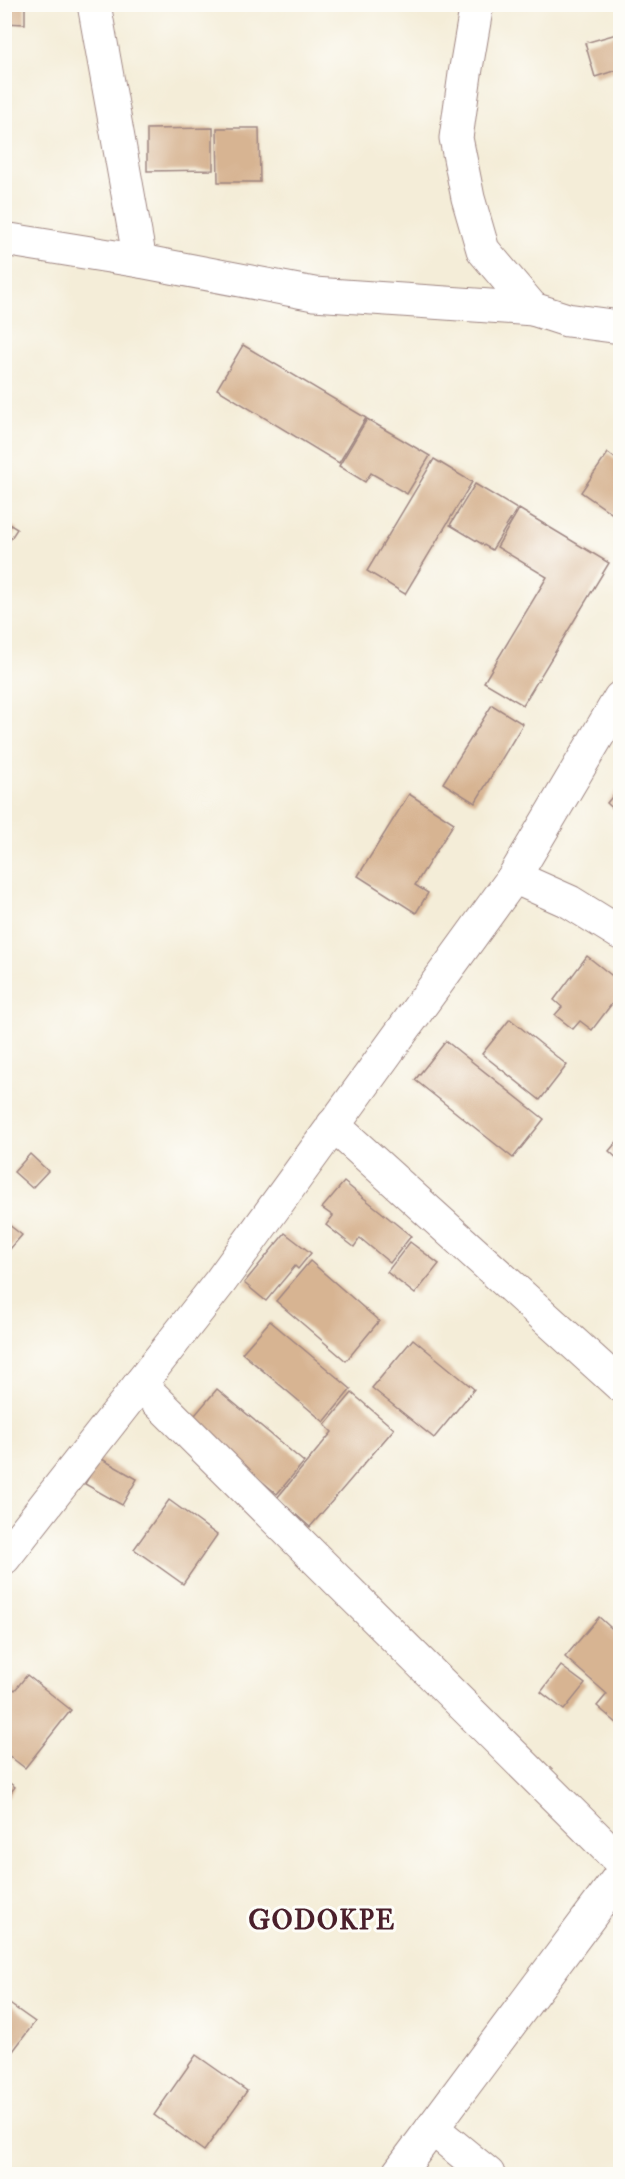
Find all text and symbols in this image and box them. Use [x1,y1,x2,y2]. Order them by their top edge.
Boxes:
district label: GODOKPE [248,1905,396,1937]

